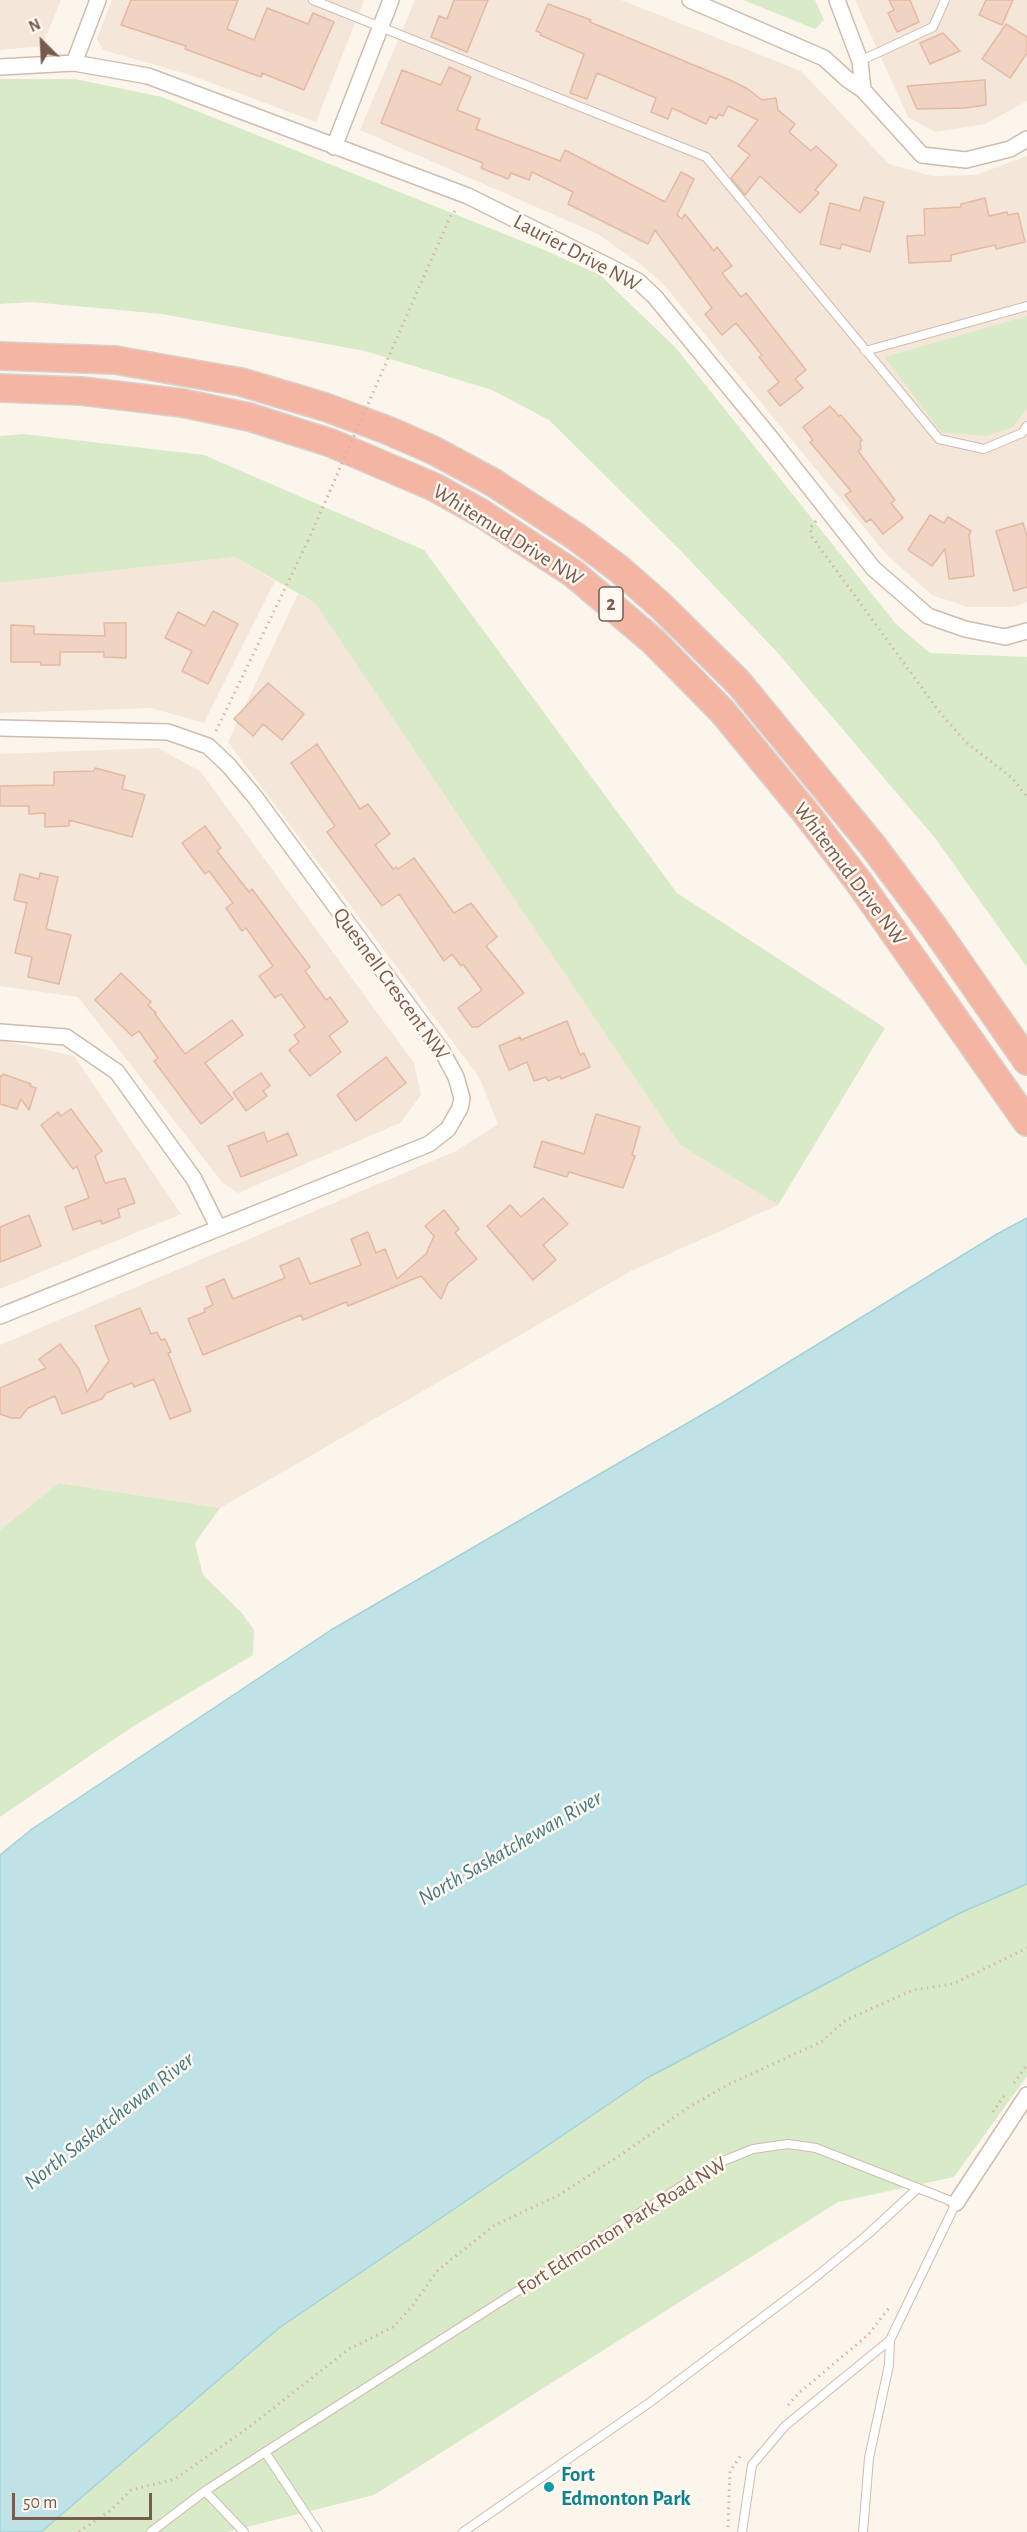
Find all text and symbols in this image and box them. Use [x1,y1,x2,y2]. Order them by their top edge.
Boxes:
north arrow [12,12,72,72]
text: N [26,16,43,35]
street label: Laurier Drive NW [509,209,645,297]
street label: Whitemud Drive NW [428,479,588,591]
road number: 2 [599,587,623,621]
street label: Whitemud Drive NW [788,798,912,950]
street label: Quesnell Crescent NW [327,903,455,1065]
water label: North Saskatchewan River [413,1785,607,1911]
water label: North Saskatchewan River [19,2047,199,2195]
street label: Fort Edmonton Park Road NW [513,2151,731,2301]
place label: Fort Edmonton Park [561,2462,691,2512]
marker: Fort Edmonton Park [542,2480,556,2494]
scale bar [15,2481,154,2519]
text: 50 m [23,2494,57,2512]

